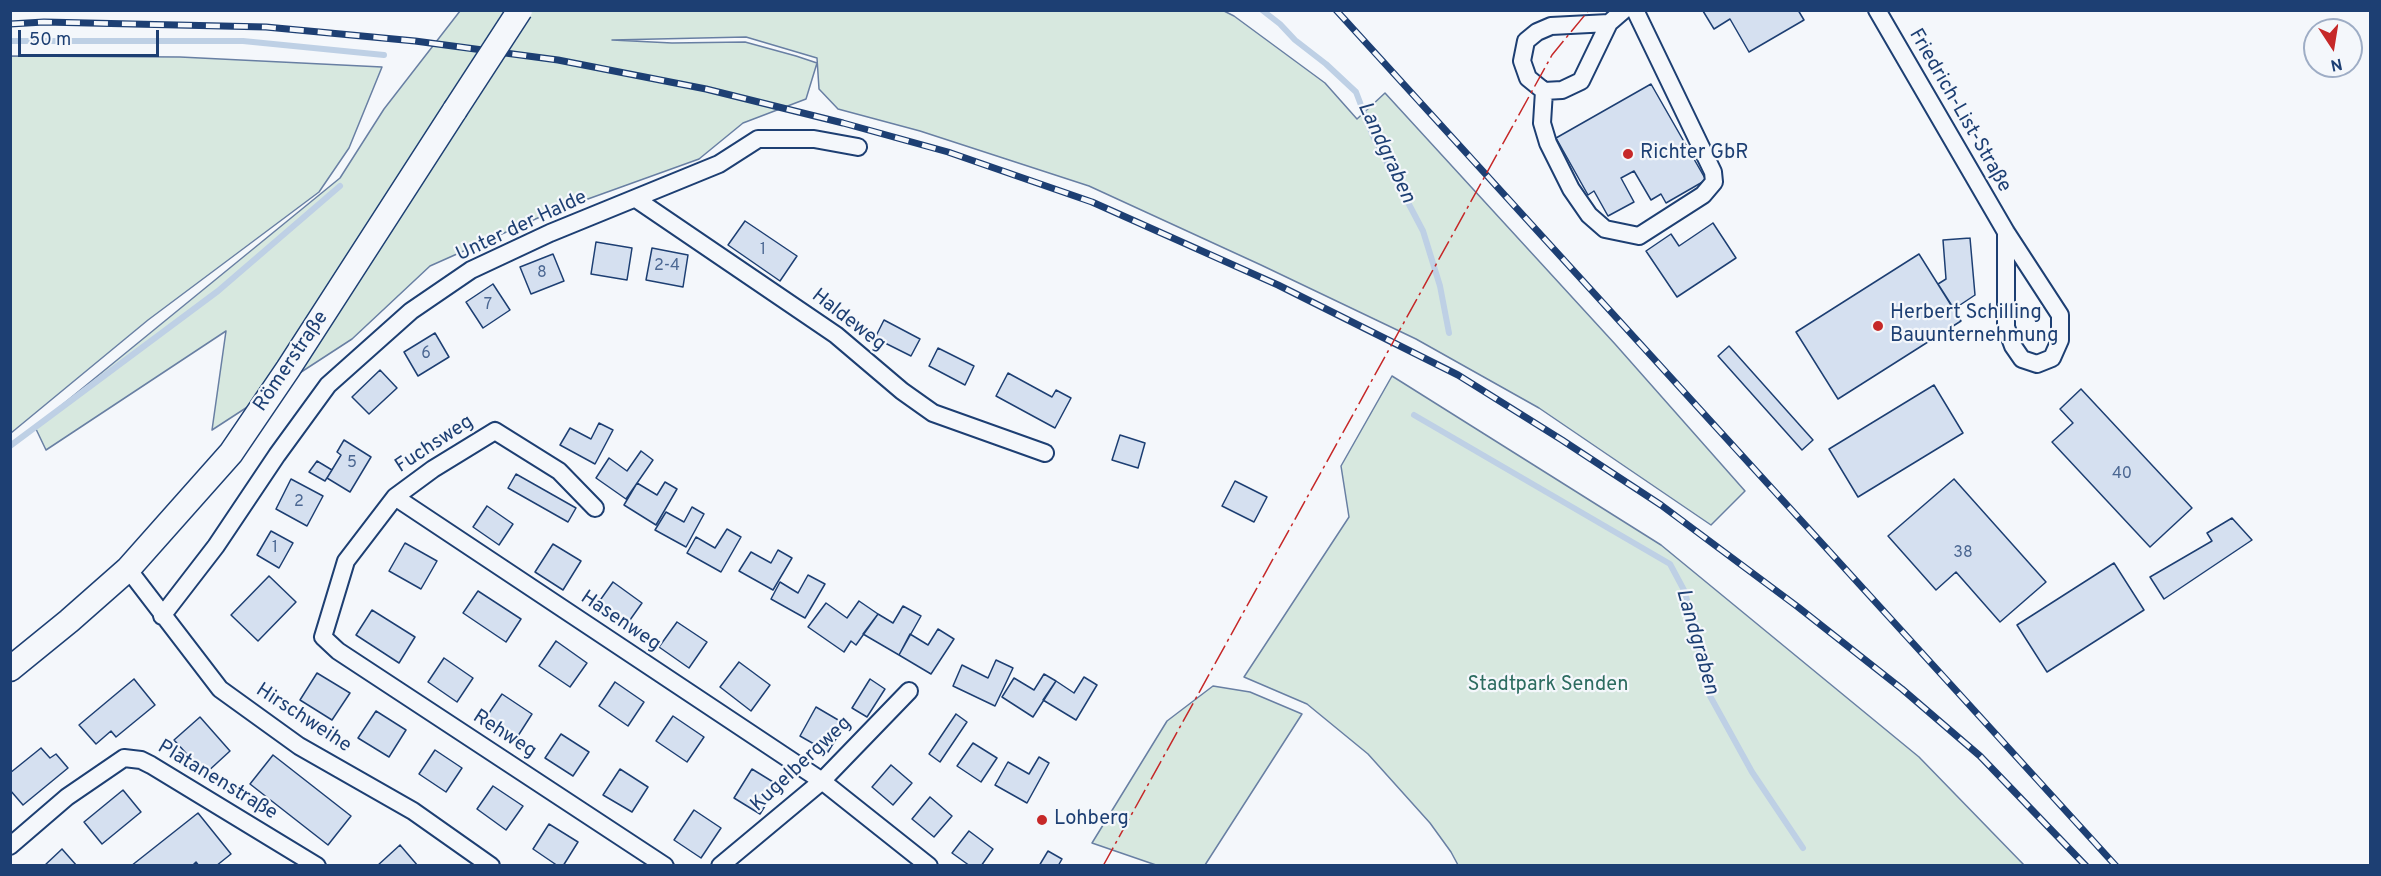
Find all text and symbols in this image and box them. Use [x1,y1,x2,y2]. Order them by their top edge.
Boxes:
scale bar [21,18,162,56]
north arrow [2303,18,2363,78]
street label: Friedrich-List-Straße [1902,25,2016,197]
text: 50 m [29,29,71,52]
text: N [2329,53,2344,75]
water label: Landgraben [1351,98,1419,208]
place label: Richter GbR [1640,142,1748,166]
marker: Richter GbR [1621,147,1635,161]
street label: Unter der Halde [453,186,591,268]
house number: 1 [760,241,766,261]
house number: 2-4 [654,257,680,277]
house number: 8 [537,264,547,284]
street label: Haldeweg [806,285,890,357]
house number: 7 [484,296,492,316]
place label: Herbert Schilling Bauunternehmung [1890,302,2058,349]
street label: Römerstraße [250,307,334,417]
marker: Herbert Schilling Bauunternehmung [1871,319,1885,333]
house number: 6 [421,345,431,365]
street label: Fuchsweg [391,411,479,479]
house number: 5 [347,454,357,474]
house number: 40 [2112,465,2132,485]
house number: 2 [294,493,304,513]
house number: 1 [272,539,278,559]
house number: 38 [1953,544,1973,564]
street label: Hasenweg [575,586,665,658]
water label: Landgraben [1669,586,1723,698]
park label: Stadtpark Senden [1468,674,1628,698]
street label: Hirschweihe [251,679,355,759]
street label: Rehweg [468,706,540,764]
street label: Kugelbergweg [747,712,857,818]
street label: Platanenstraße [153,736,281,826]
place label: Lohberg [1054,808,1129,832]
marker: Lohberg [1035,813,1049,827]

